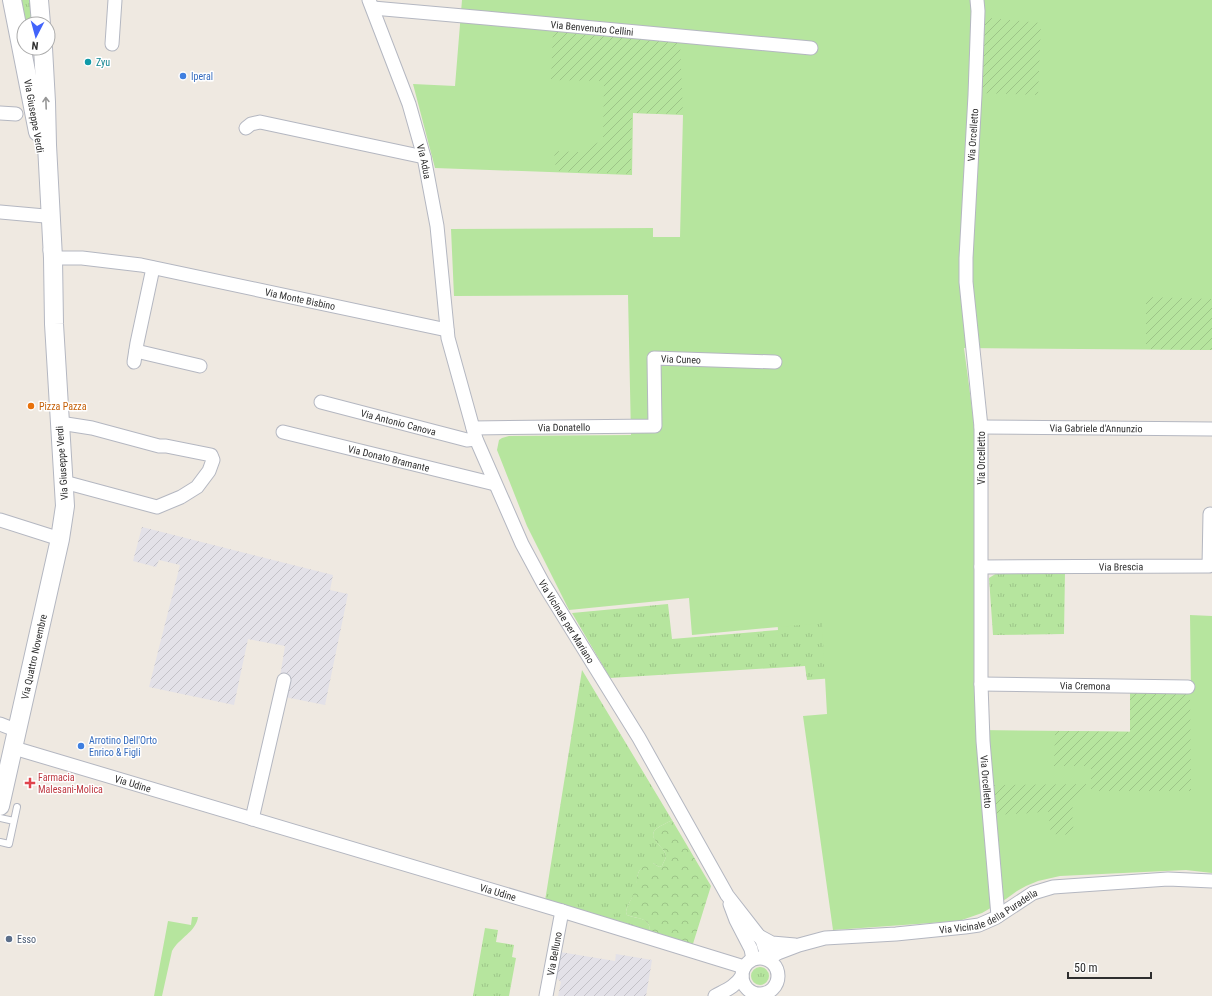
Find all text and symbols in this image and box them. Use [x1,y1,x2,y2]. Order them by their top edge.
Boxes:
north arrow [16,16,56,56]
street label: Via Benvenuto Cellini [550,18,634,37]
text: N [31,39,39,52]
marker: Zyu [83,57,93,67]
place label: Zyu [96,57,110,68]
marker: Iperal [178,71,188,81]
place label: Iperal [191,71,213,82]
street label: Via Giuseppe Verdi [22,78,46,154]
one-way arrow [42,97,50,110]
street label: Via Orcelletto [966,108,980,162]
street label: Via Adua [415,143,434,180]
street label: Via Monte Bisbino [264,286,336,312]
street label: Via Cuneo [661,353,701,365]
marker: Pizza Pazza [26,401,36,411]
place label: Pizza Pazza [39,401,87,412]
street label: Via Antonio Canova [360,407,437,437]
street label: Via Donatello [538,421,590,433]
street label: Via Gabriele d'Annunzio [1049,422,1143,434]
street label: Via Giuseppe Verdi [54,426,70,500]
street label: Via Orcelletto [976,431,987,485]
street label: Via Donato Bramante [347,443,431,473]
street label: Via Brescia [1099,561,1143,572]
street label: Via Vicinale per Mariano [537,578,597,665]
street label: Via Quattro Novembre [19,613,49,700]
street label: Via Cremona [1060,680,1111,691]
place label: Arrotino Dell'Orto Enrico & Figli [89,735,157,758]
marker: Arrotino Dell'Orto Enrico & Figli [76,741,86,751]
street label: Via Orcelletto [979,755,994,809]
place label: Farmacia Malesani-Molica [38,772,103,795]
street label: Via Udine [113,773,153,794]
marker: Farmacia Malesani-Molica [25,778,35,788]
street label: Via Udine [479,881,518,903]
street label: Via Vicinale della Puradella [939,887,1039,935]
street label: Via Belluno [544,931,563,977]
marker: Esso [4,934,14,944]
place label: Esso [17,934,36,945]
scale bar [1068,954,1151,980]
text: 50 m [1074,961,1098,975]

